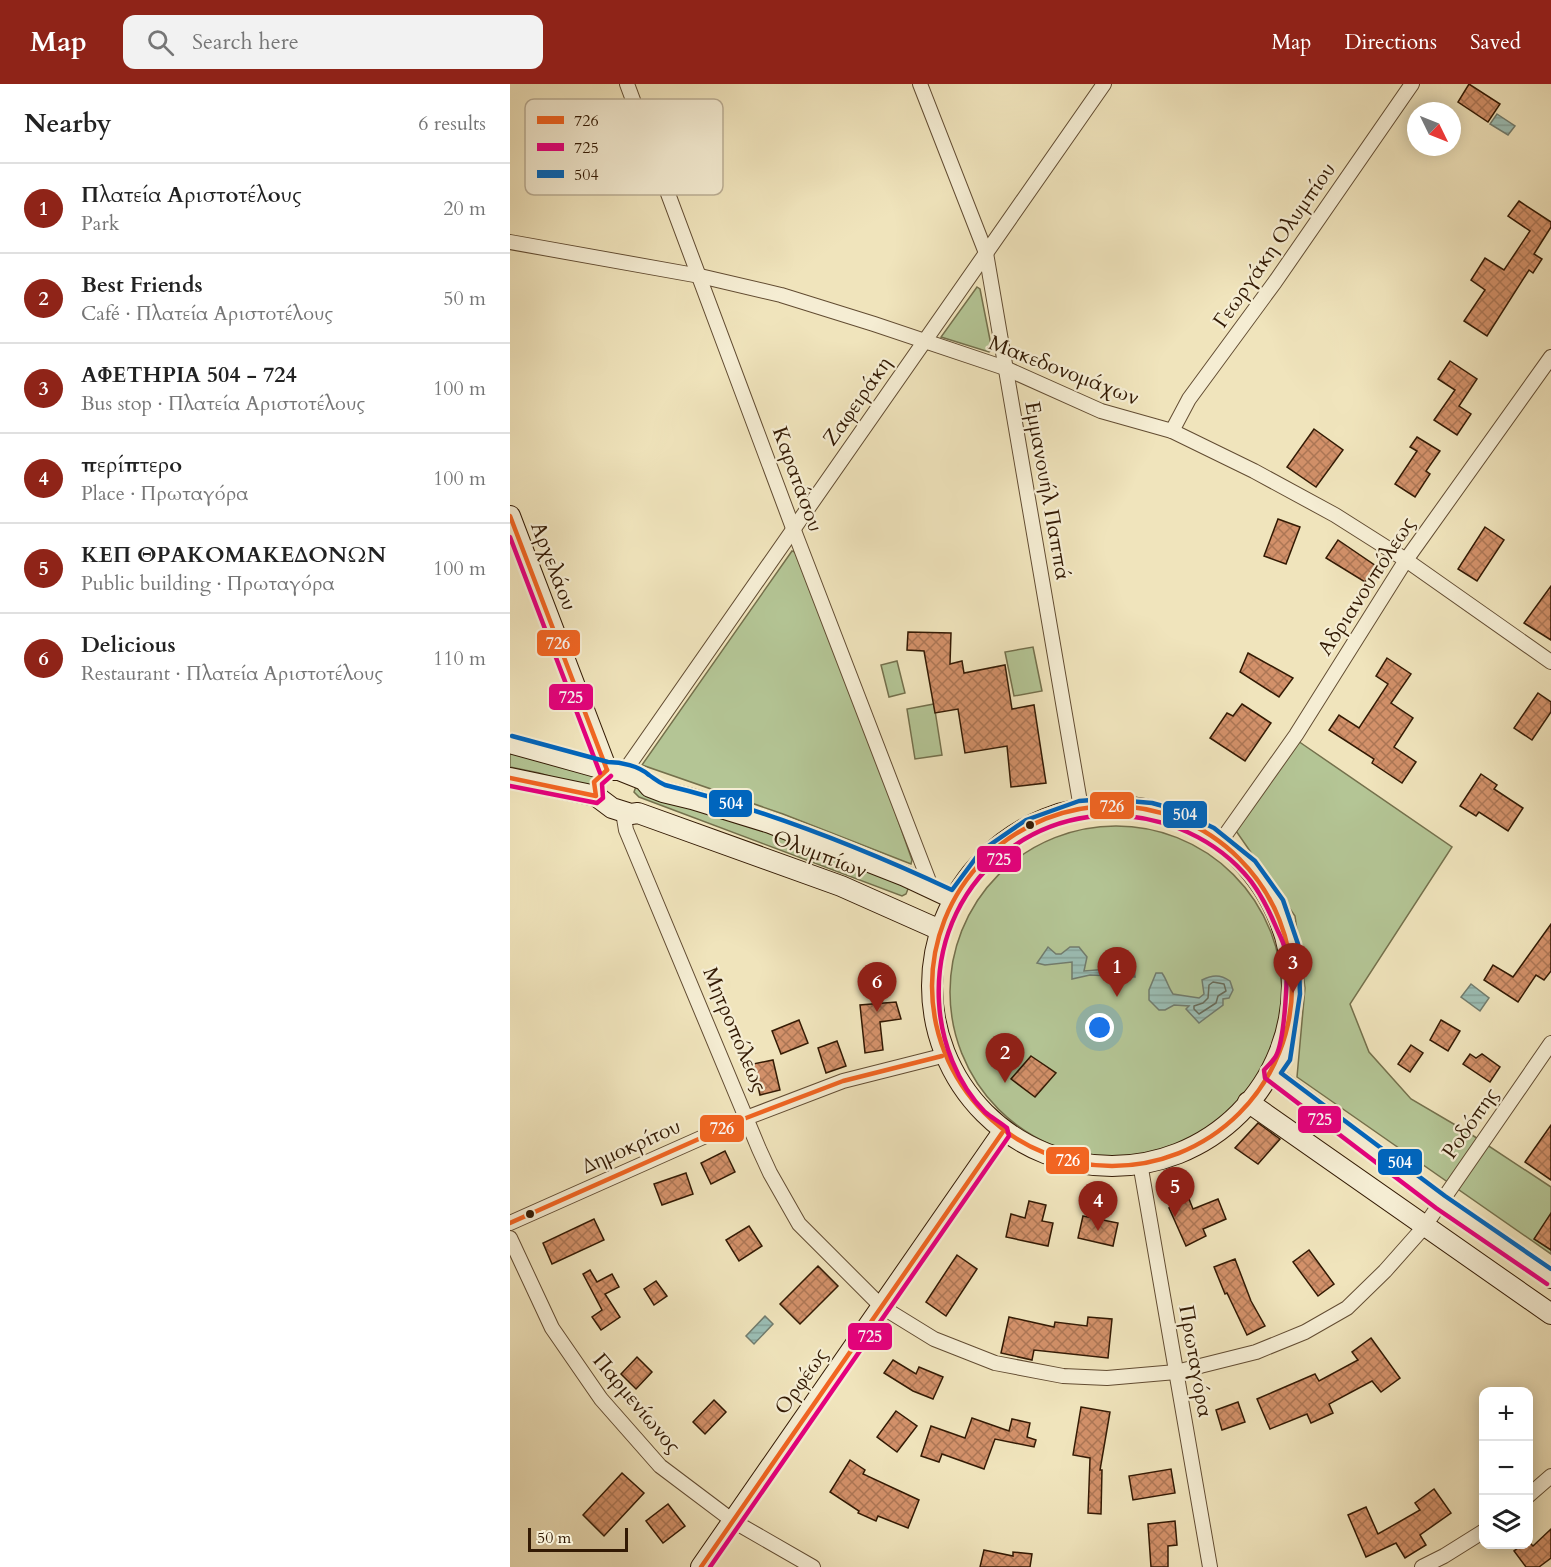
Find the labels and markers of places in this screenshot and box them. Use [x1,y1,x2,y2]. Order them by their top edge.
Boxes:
unlabelled marker [1024,819,1036,831]
pin: 3 [1274,944,1312,993]
pin: 1 [1098,948,1136,997]
pin: 6 [858,962,896,1012]
pin: 2 [986,1034,1024,1083]
pin: 5 [1156,1168,1194,1217]
pin: 4 [1078,1182,1118,1231]
unlabelled marker [524,1208,536,1220]

